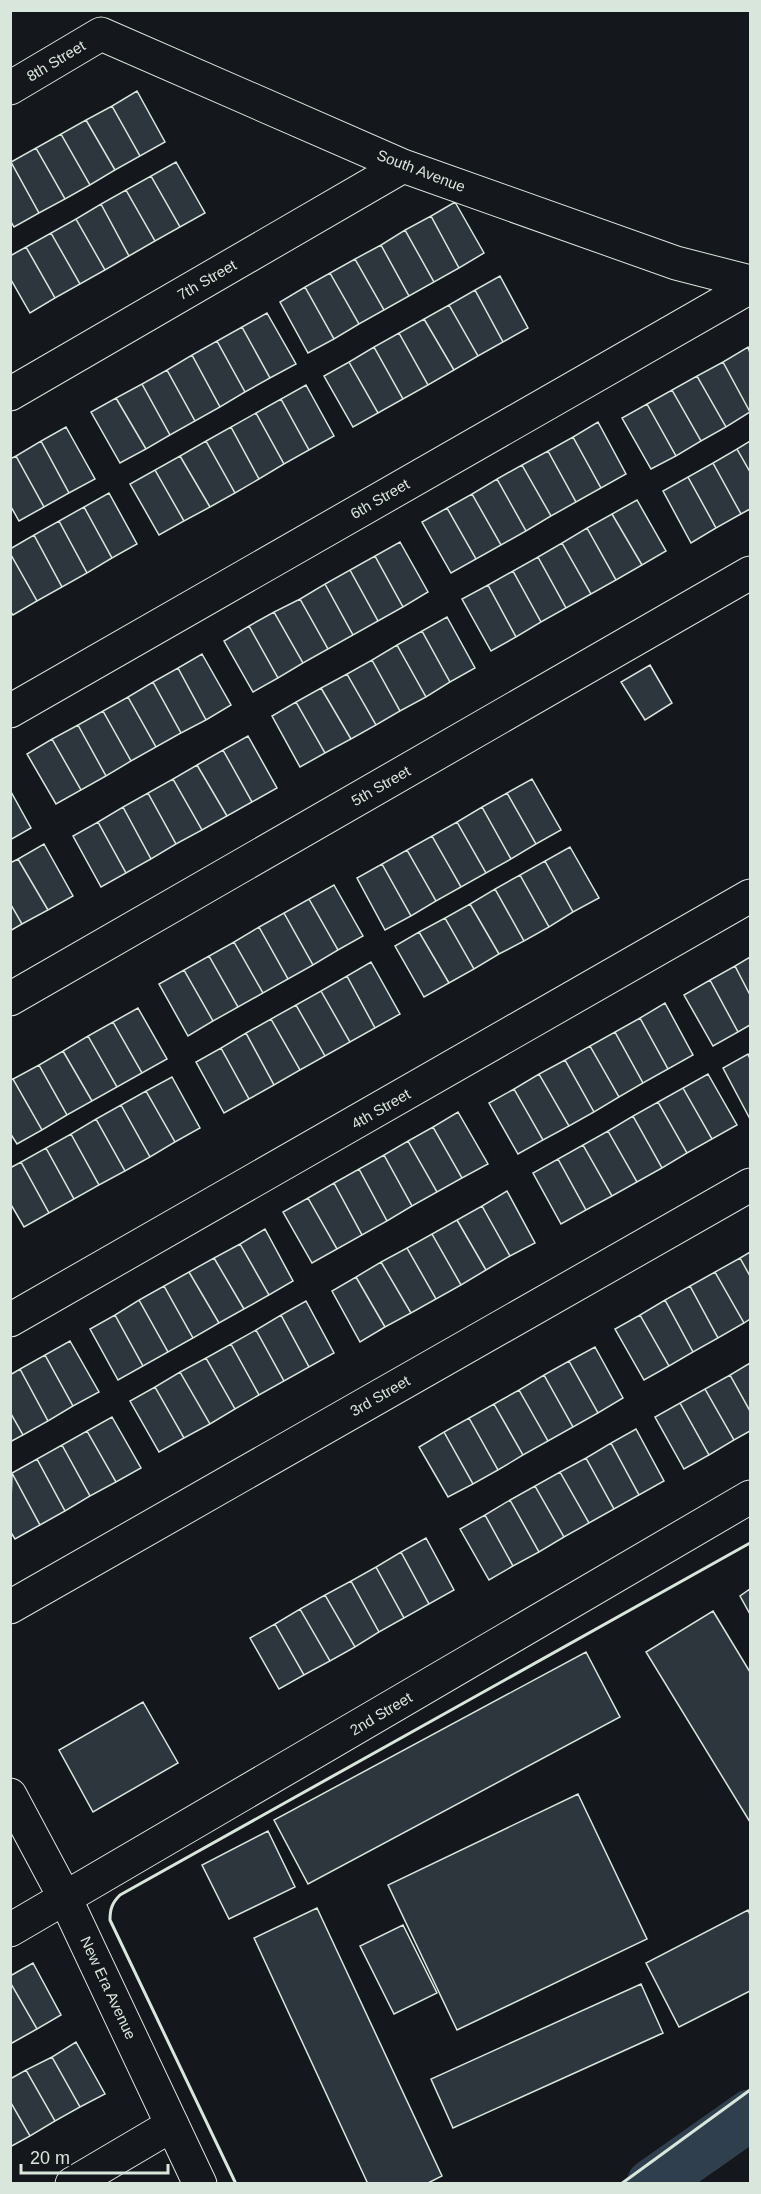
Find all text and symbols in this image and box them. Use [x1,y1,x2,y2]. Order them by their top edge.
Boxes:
street label: 8th Street [23,36,89,85]
street label: South Avenue [375,146,468,195]
street label: 7th Street [174,256,240,303]
street label: 6th Street [347,475,413,522]
street label: 5th Street [348,762,414,809]
street label: 4th Street [348,1085,414,1132]
street label: 3rd Street [347,1371,413,1419]
street label: 2nd Street [347,1688,415,1739]
street label: New Era Avenue [77,1934,140,2042]
scale bar [21,2137,168,2175]
text: 20 m [30,2148,70,2168]

